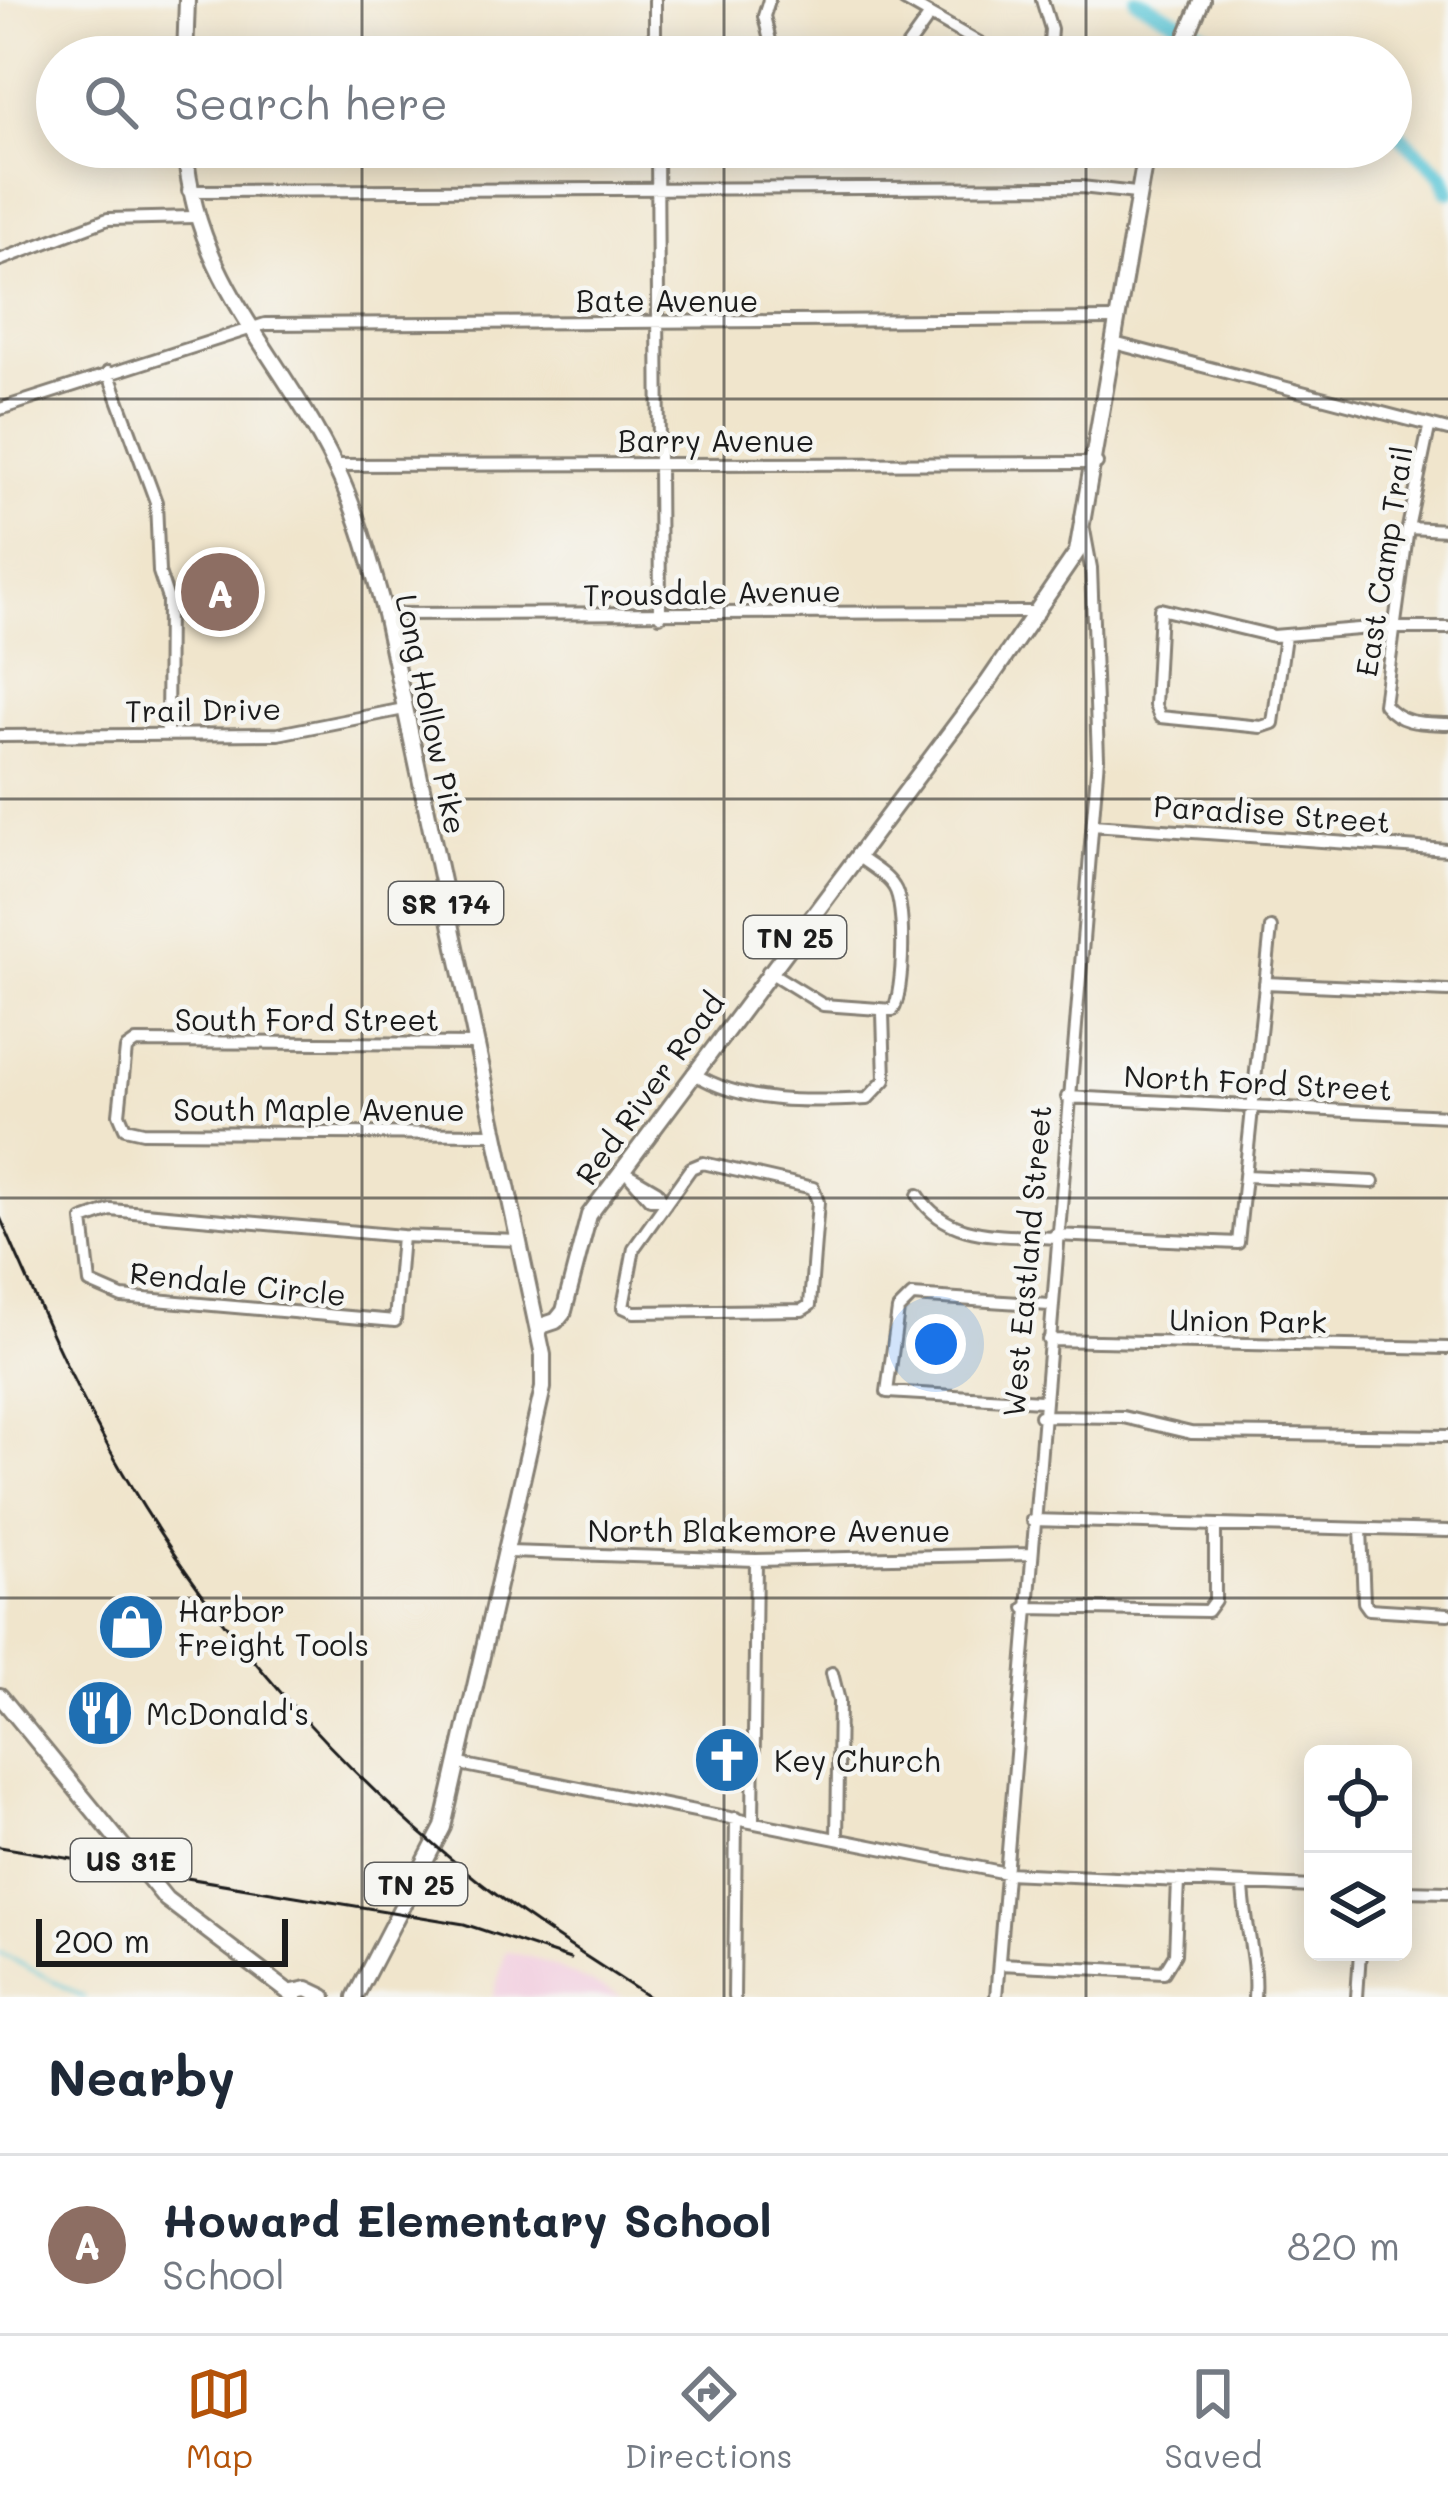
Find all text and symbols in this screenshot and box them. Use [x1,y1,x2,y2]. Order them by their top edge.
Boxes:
search box [36,36,1412,168]
icon: search [78,69,144,135]
text: Search here [174,73,448,131]
street label: Bate Avenue [576,280,758,320]
street label: Barry Avenue [618,420,814,460]
street label: East Camp Trail [1345,443,1421,679]
pin: A [181,547,259,637]
street label: Trousdale Avenue [583,570,841,614]
street label: Long Hollow Pike [387,590,477,838]
street label: Trail Drive [125,688,281,730]
street label: Paradise Street [1152,785,1392,841]
road number: SR 174 [389,882,503,924]
road number: TN 25 [744,916,846,958]
street label: Red River Road [566,984,732,1192]
street label: South Ford Street [175,999,439,1039]
street label: North Ford Street [1123,1055,1393,1109]
street label: South Maple Avenue [173,1089,465,1129]
street label: West Eastland Street [992,1103,1060,1419]
street label: Rendale Circle [128,1252,348,1314]
street label: Union Park [1169,1299,1327,1341]
your location [906,1314,966,1374]
street label: North Blakemore Avenue [588,1510,950,1550]
place label: Harbor Freight Tools [178,1590,369,1664]
shop icon: Harbor Freight Tools [96,1592,166,1662]
restaurant icon: McDonald's [65,1678,135,1748]
place label: McDonald's [146,1693,309,1733]
church icon: Key Church [692,1725,762,1795]
place label: Key Church [774,1740,940,1780]
map controls [1304,1745,1412,1961]
button: locate [1304,1745,1412,1853]
road number: US 31E [71,1839,191,1881]
button: layers [1304,1853,1412,1961]
road number: TN 25 [365,1863,467,1905]
scale bar [36,1913,288,1966]
text: 200 m [54,1918,150,1961]
text: Nearby [48,2042,235,2109]
text: Howard Elementary School [162,2190,772,2248]
text: A [73,2219,101,2270]
text: 820 m [1287,2219,1400,2270]
text: School [162,2248,285,2299]
tab: Map [186,2361,253,2476]
tab: Directions [625,2361,792,2476]
tab: Saved [1164,2361,1262,2476]

